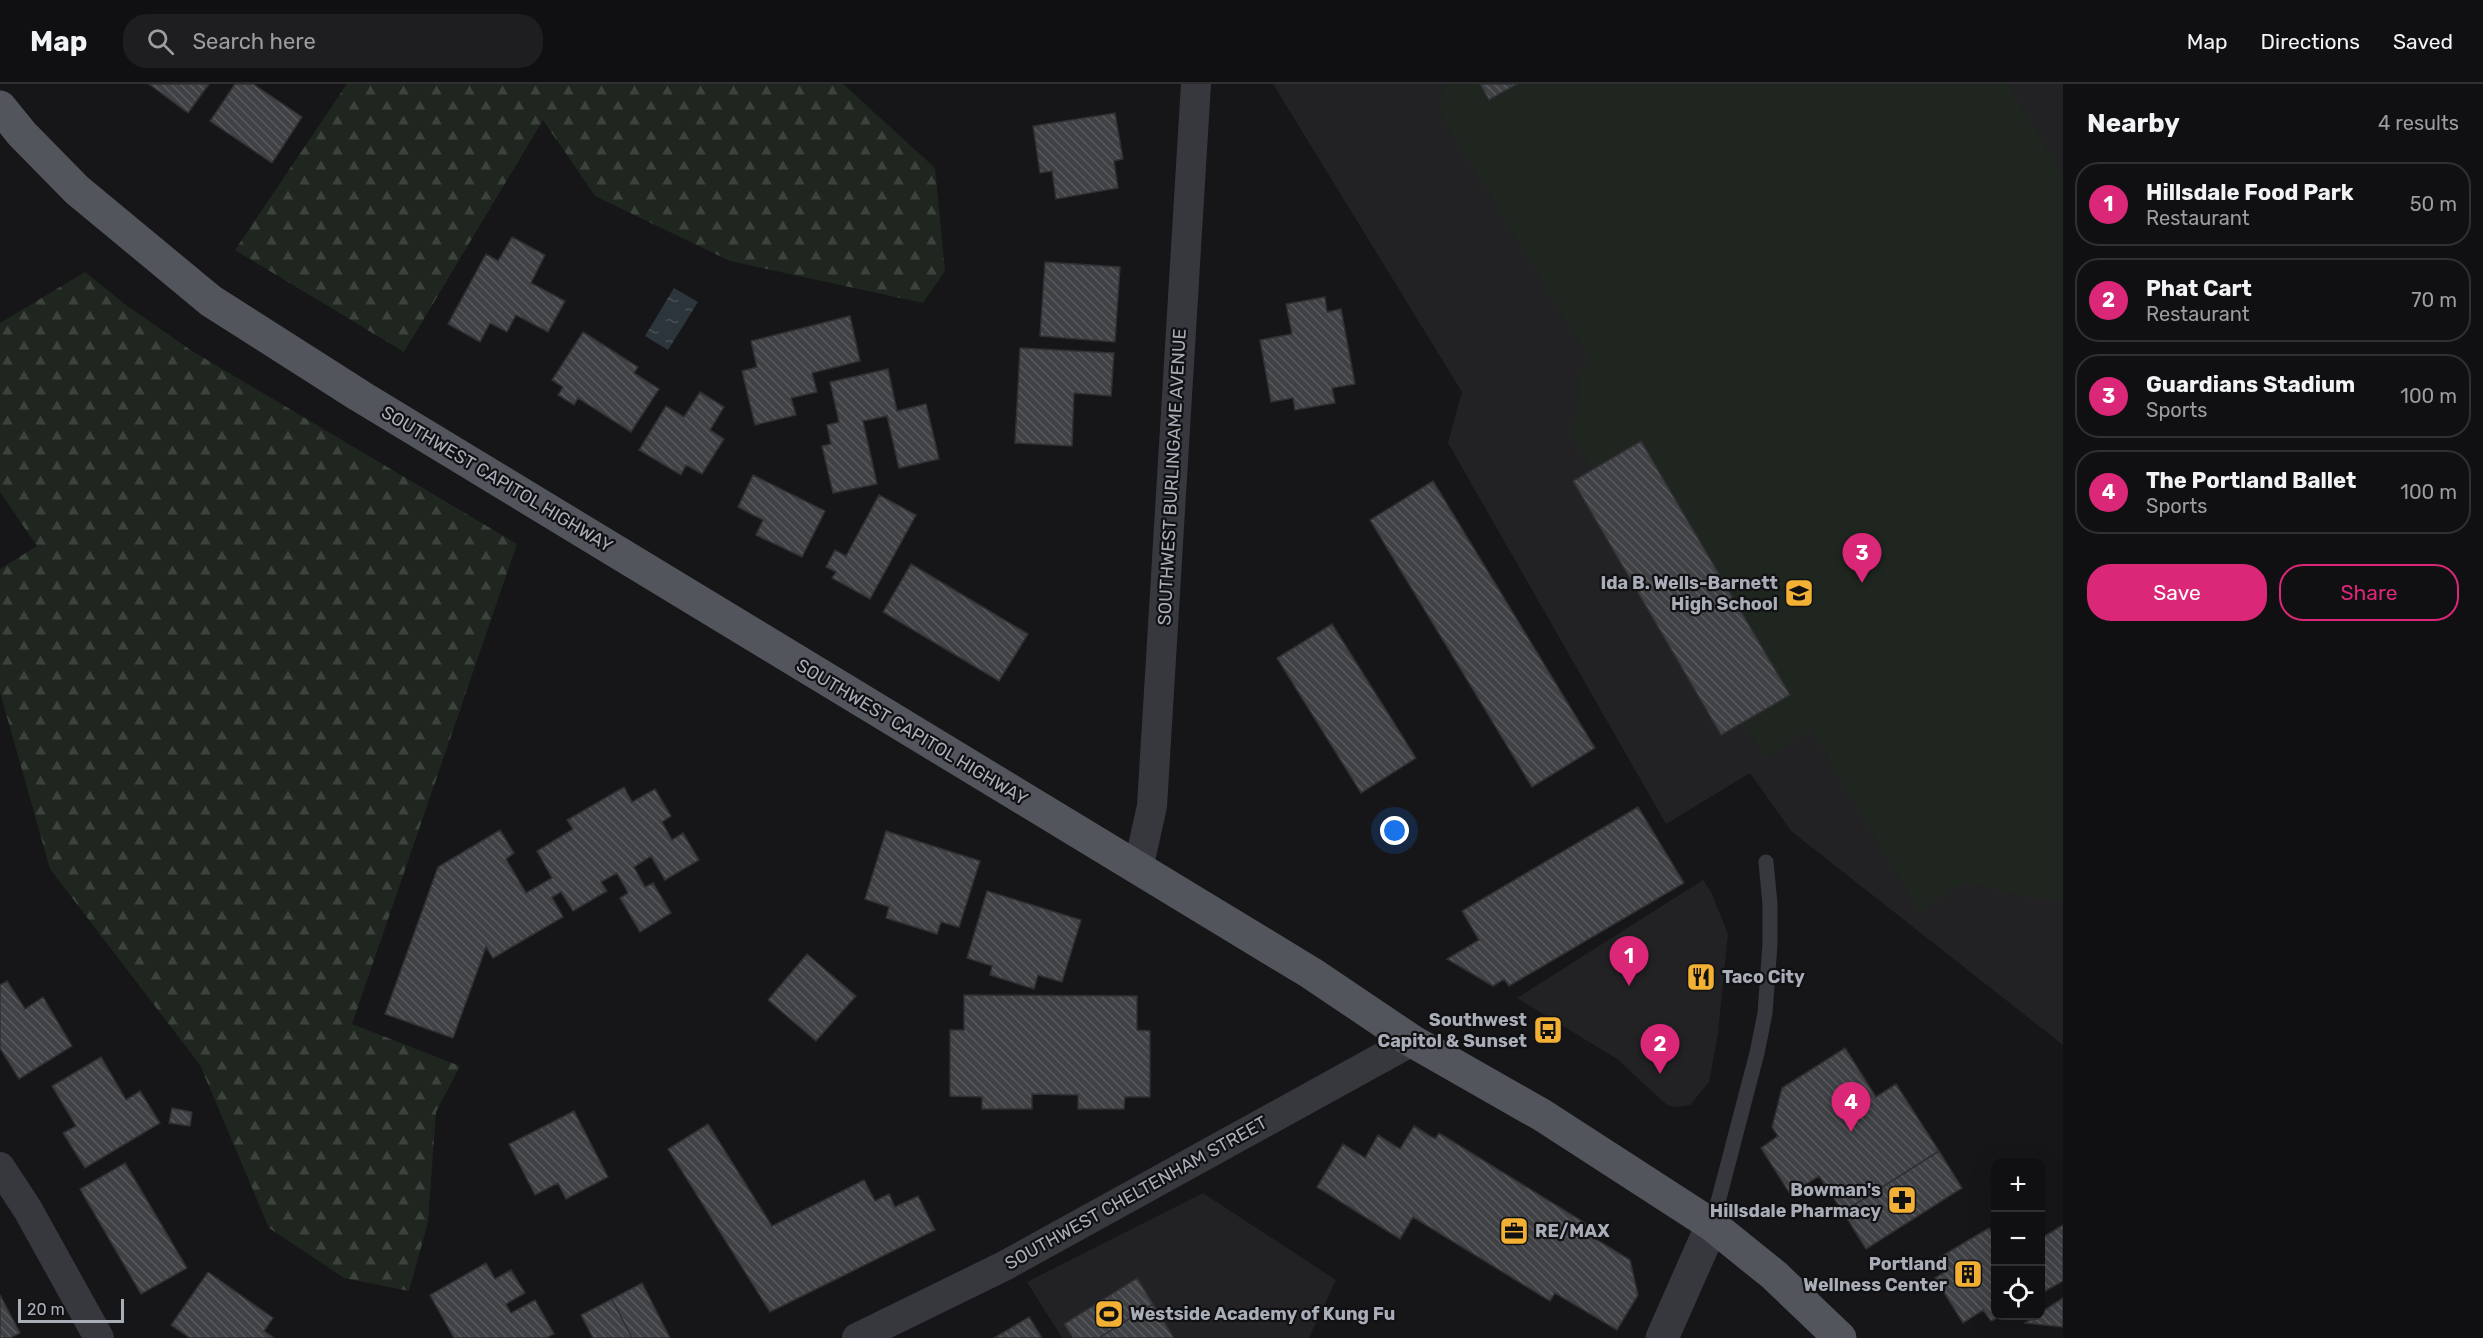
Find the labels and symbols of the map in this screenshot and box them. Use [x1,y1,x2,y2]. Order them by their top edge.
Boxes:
street label: SOUTHWEST BURLINGAME AVENUE [1153,328,1191,626]
street label: SOUTHWEST CAPITOL HIGHWAY [377,401,617,557]
pin: 3 [1842,534,1882,583]
place label: Ida B. Wells-Barnett High School [1600,572,1778,615]
school or university icon: Ida B. Wells-Barnett High School [1783,577,1815,609]
street label: SOUTHWEST CAPITOL HIGHWAY [792,654,1032,810]
your location [1380,816,1409,845]
pin: 1 [1610,936,1648,986]
restaurant icon: Taco City [1685,961,1717,993]
place label: Taco City [1722,966,1805,988]
place label: Southwest Capitol & Sunset [1378,1009,1527,1052]
bus stop icon: Southwest Capitol & Sunset [1532,1014,1564,1046]
pin: 2 [1640,1024,1680,1074]
pin: 4 [1832,1082,1870,1132]
street label: SOUTHWEST CHELTENHAM STREET [1001,1111,1271,1275]
place label: Bowman's Hillsdale Pharmacy [1710,1179,1881,1222]
pharmacy icon: Bowman's Hillsdale Pharmacy [1886,1184,1918,1216]
office icon: RE/MAX [1498,1215,1530,1247]
place label: RE/MAX [1535,1220,1610,1242]
place label: Portland Wellness Center [1803,1253,1947,1296]
building icon: Portland Wellness Center [1952,1258,1984,1290]
scale bar [18,1296,124,1324]
sports icon: Westside Academy of Kung Fu [1093,1298,1125,1330]
place label: Westside Academy of Kung Fu [1130,1303,1395,1325]

